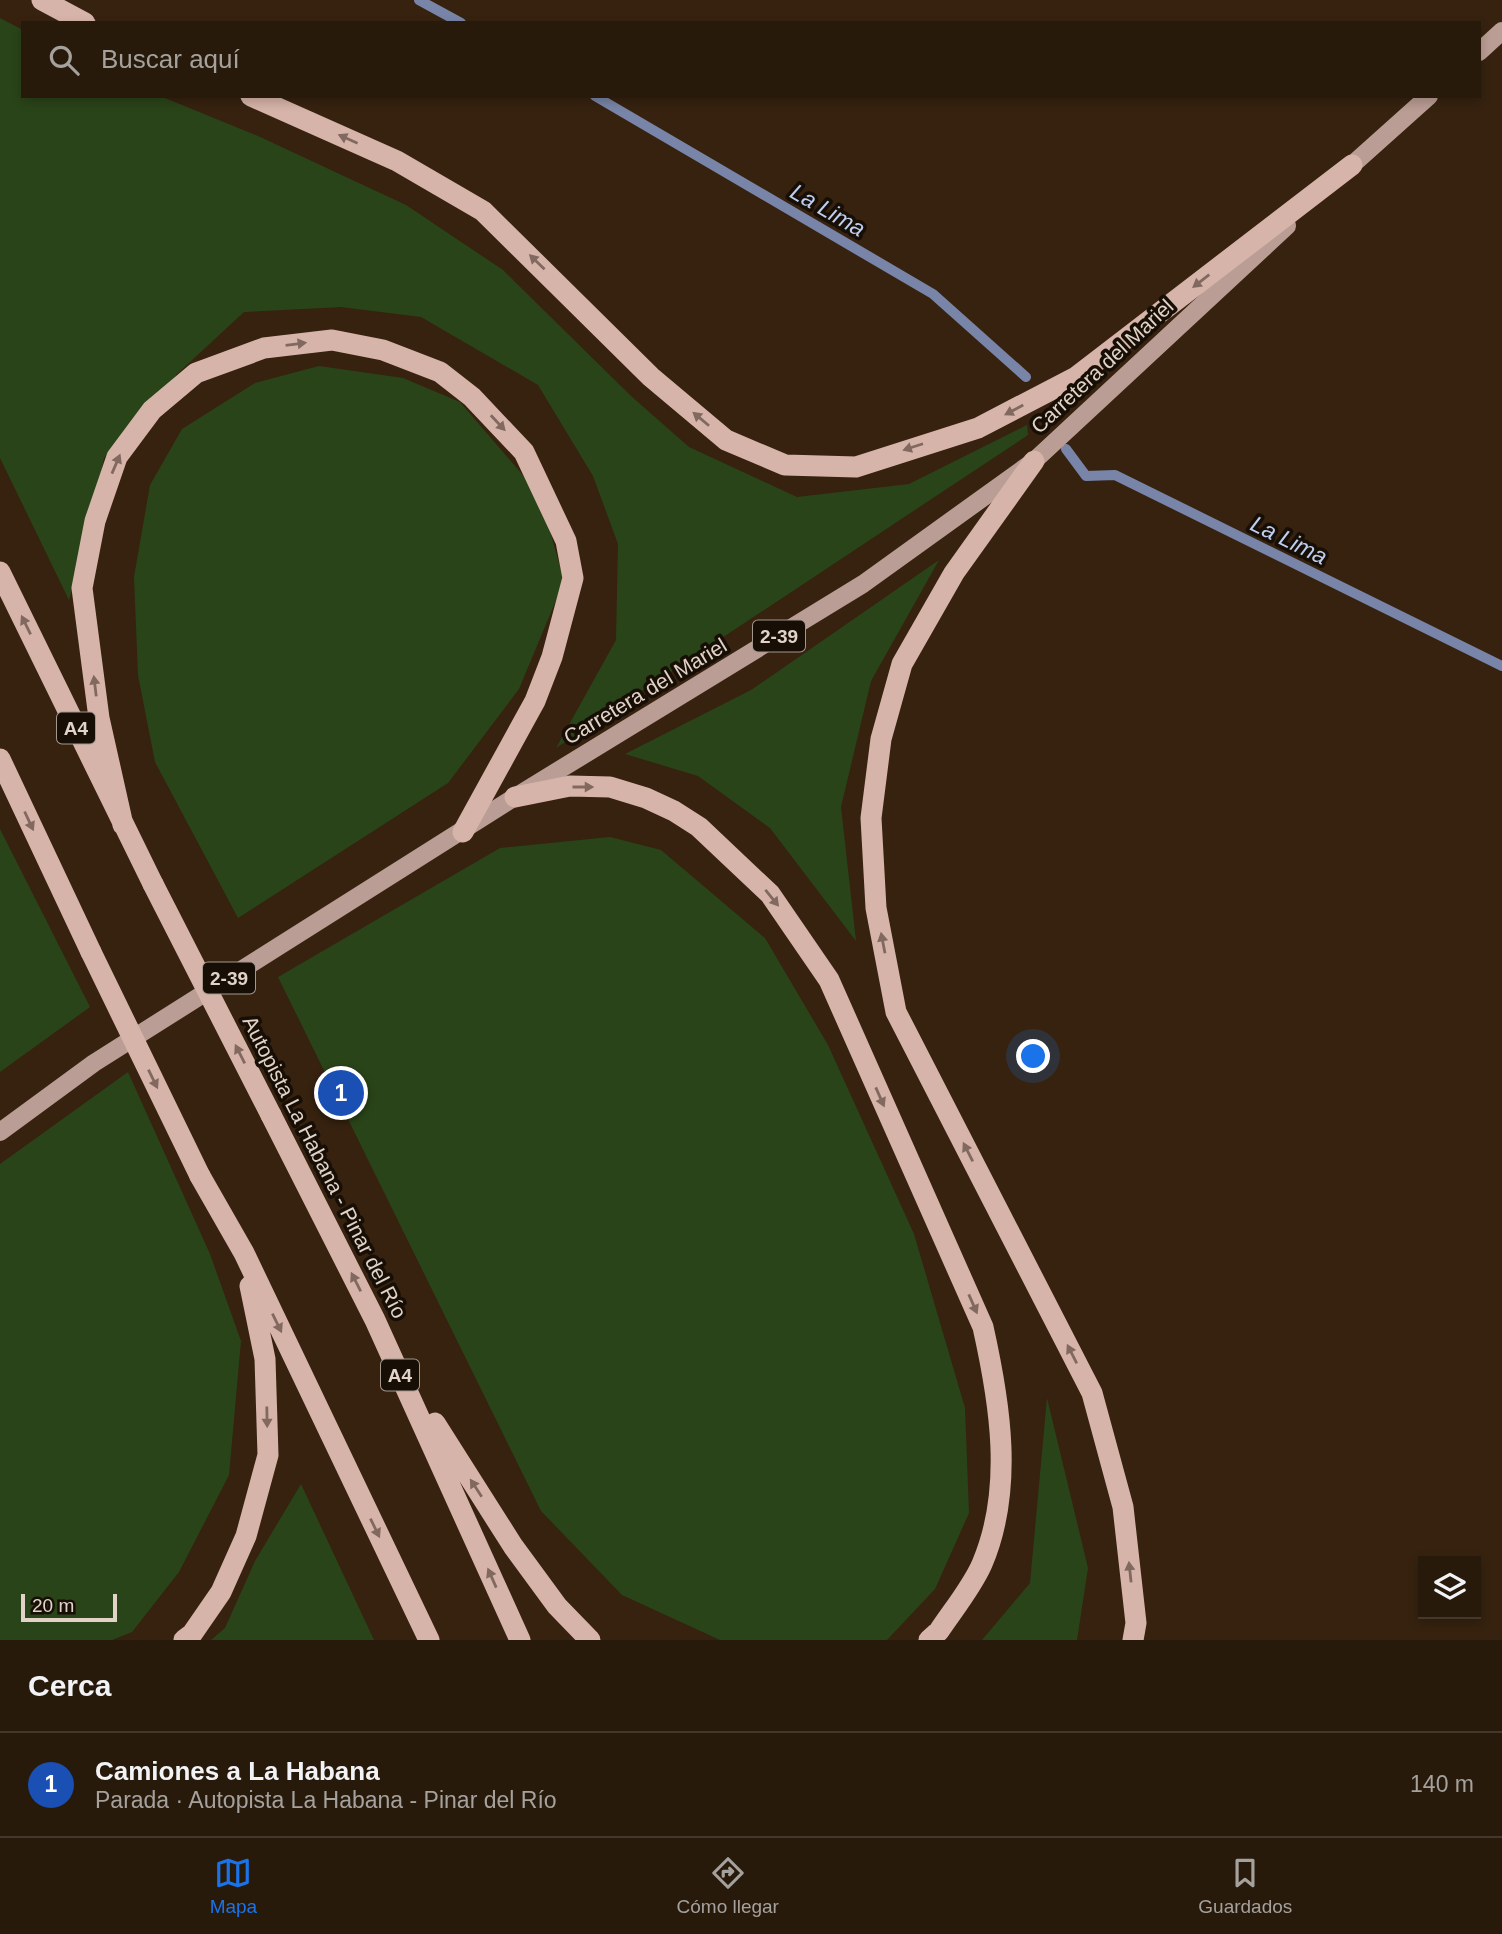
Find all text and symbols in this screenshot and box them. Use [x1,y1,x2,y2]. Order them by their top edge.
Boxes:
search box [21,21,1481,98]
icon: search [45,41,83,79]
text: Buscar aquí [101,44,240,74]
one-way arrow [338,133,358,145]
water label: La Lima [786,178,870,242]
one-way arrow [528,254,546,270]
one-way arrow [1192,274,1210,288]
street label: Carretera del Mariel [1026,294,1178,438]
one-way arrow [285,339,307,350]
one-way arrow [1004,404,1024,415]
one-way arrow [693,412,710,427]
one-way arrow [490,415,507,432]
one-way arrow [902,442,923,453]
one-way arrow [110,453,121,474]
water label: La Lima [1247,510,1331,570]
one-way arrow [20,615,32,635]
road number: 2-39 [753,621,805,652]
street label: Carretera del Mariel [560,633,730,749]
one-way arrow [89,675,100,697]
road number: A4 [57,712,95,744]
one-way arrow [572,781,594,792]
one-way arrow [23,811,35,831]
one-way arrow [764,889,779,906]
one-way arrow [877,932,888,954]
road number: 2-39 [203,962,255,994]
street label: Autopista La Habana - Pinar del Río [238,1012,412,1322]
your location [1016,1039,1050,1073]
one-way arrow [234,1044,245,1064]
pin: 1 [318,1067,364,1119]
one-way arrow [148,1069,159,1089]
one-way arrow [875,1086,886,1107]
one-way arrow [962,1142,974,1162]
one-way arrow [351,1272,362,1292]
one-way arrow [968,1294,979,1315]
one-way arrow [271,1313,283,1333]
one-way arrow [1067,1344,1078,1364]
road number: A4 [381,1359,419,1390]
one-way arrow [261,1406,272,1428]
one-way arrow [469,1478,482,1498]
one-way arrow [370,1518,381,1538]
map controls [1418,1556,1481,1619]
button: layers [1418,1556,1481,1619]
one-way arrow [1125,1561,1136,1583]
one-way arrow [486,1568,498,1588]
scale bar [21,1591,117,1623]
text: 20 m [32,1595,74,1616]
text: Cerca [28,1669,111,1702]
text: Camiones a La Habana [95,1756,380,1786]
text: 1 [45,1771,57,1797]
text: 140 m [1410,1771,1474,1797]
text: Parada · Autopista La Habana - Pinar del Río [95,1787,557,1813]
tab: Mapa [210,1854,257,1918]
tab: Cómo llegar [677,1854,779,1918]
tab: Guardados [1198,1854,1292,1918]

